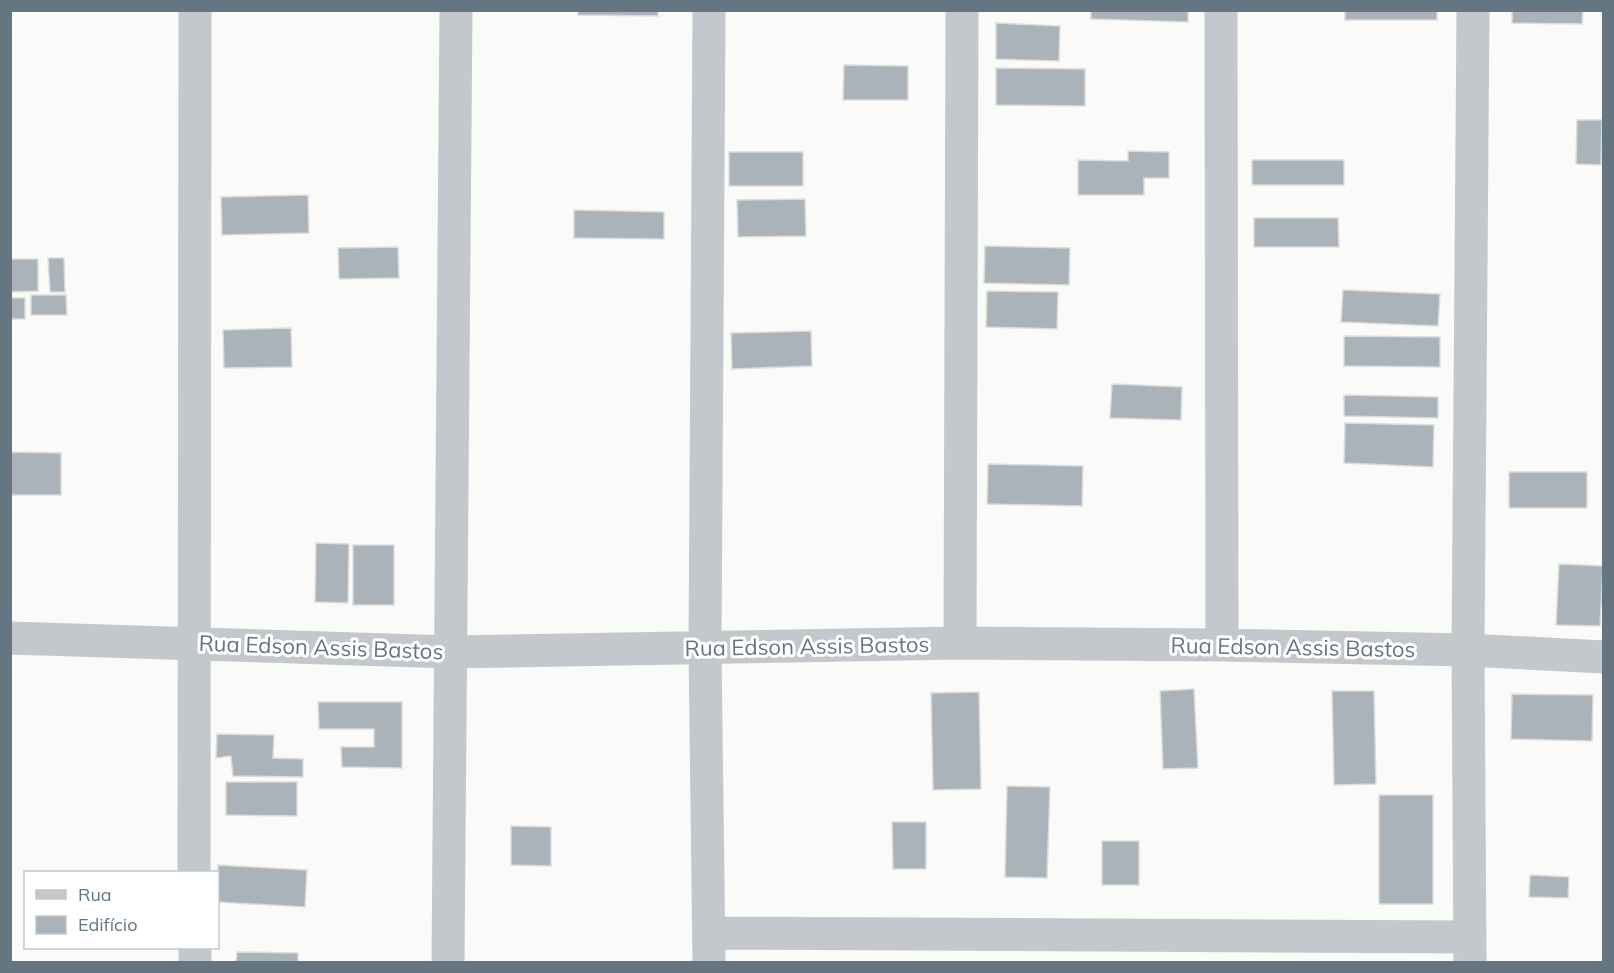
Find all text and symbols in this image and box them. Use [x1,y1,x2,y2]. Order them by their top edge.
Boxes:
street label: Rua Edson Assis Bastos [198,629,444,665]
street label: Rua Edson Assis Bastos [684,630,930,662]
street label: Rua Edson Assis Bastos [1170,631,1416,663]
legend [24,871,219,949]
text: Rua [78,883,112,906]
text: Edifício [78,913,137,936]

